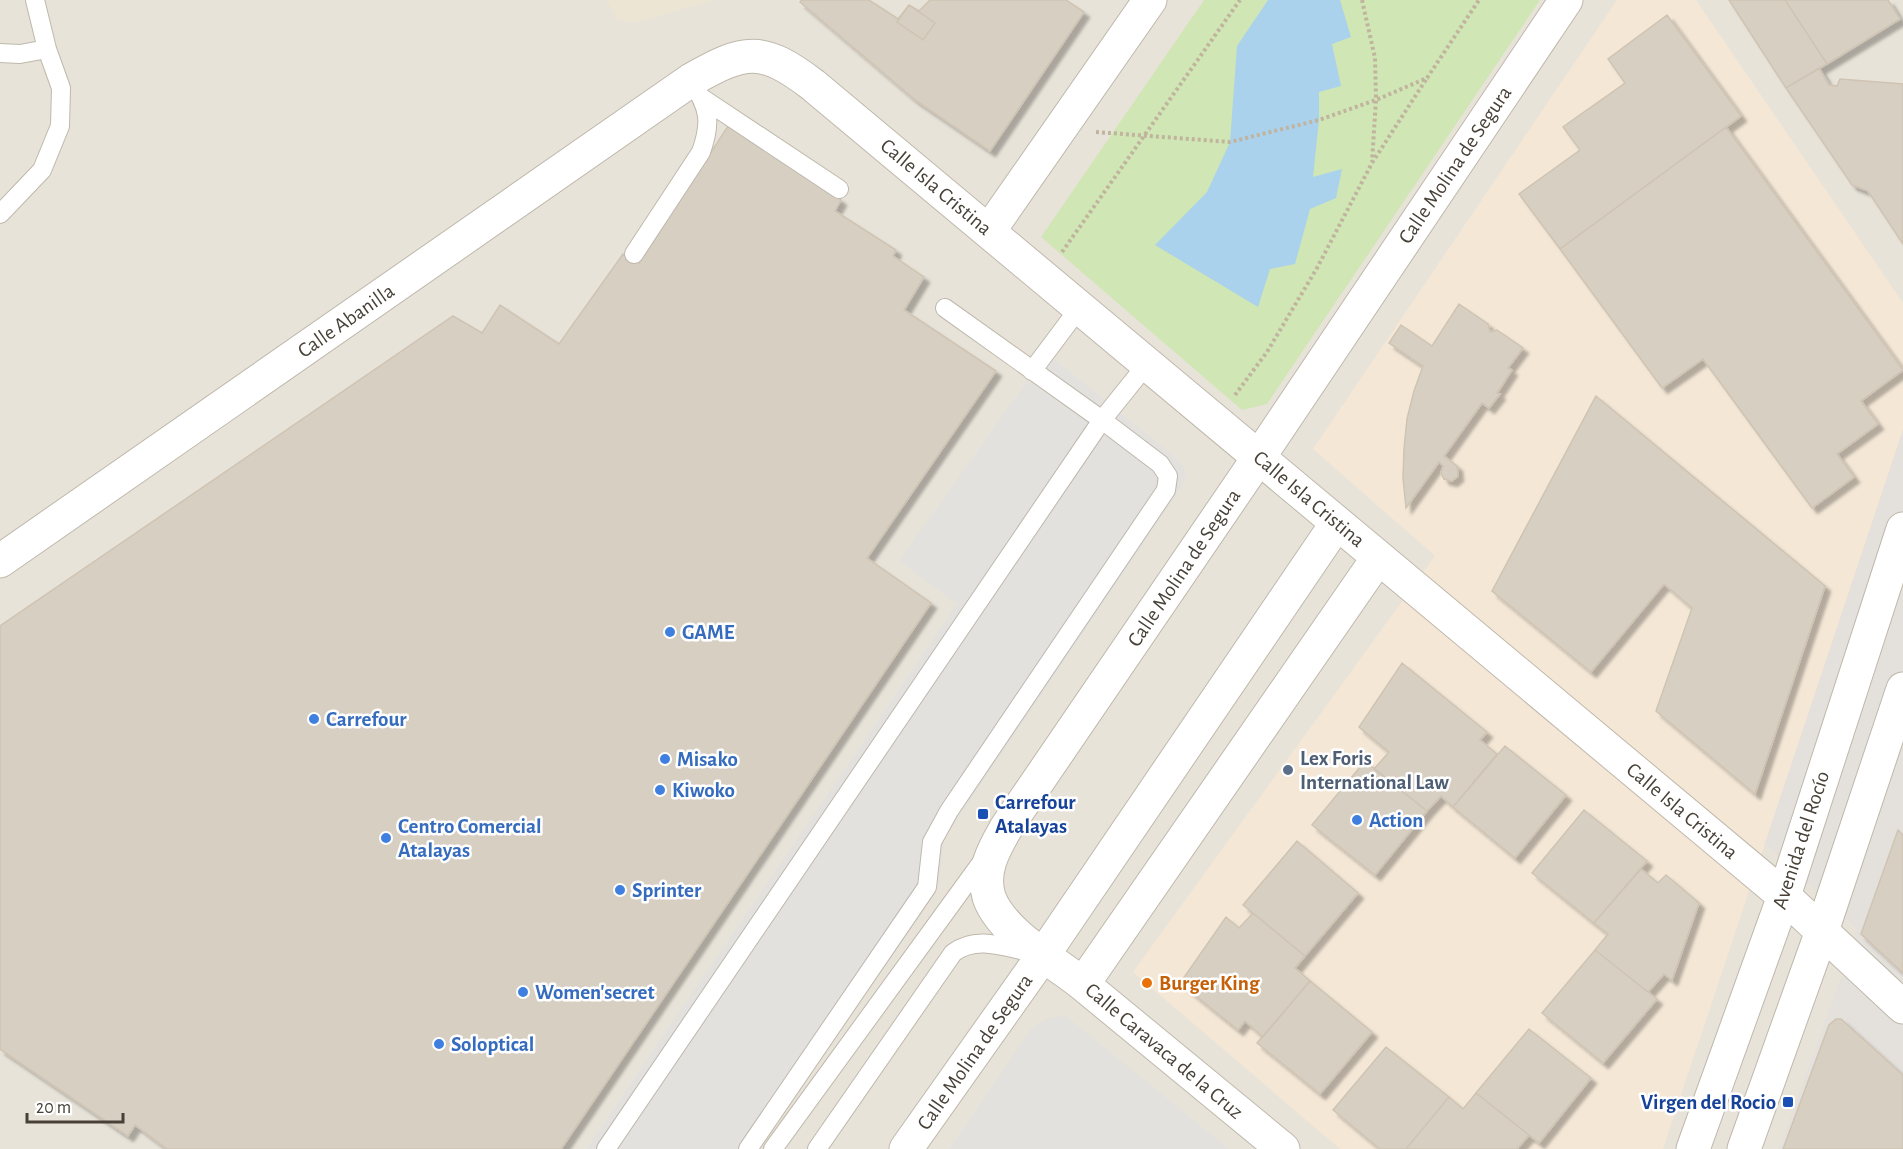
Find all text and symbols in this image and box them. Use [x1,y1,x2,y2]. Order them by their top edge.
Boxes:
street label: Calle Molina de Segura [1395,82,1516,248]
street label: Calle Isla Cristina [876,135,996,240]
street label: Calle Abanilla [294,280,398,362]
street label: Calle Isla Cristina [1249,447,1369,552]
street label: Calle Molina de Segura [1124,485,1245,651]
place label: GAME [682,622,735,643]
marker: GAME [663,625,677,639]
place label: Carrefour [326,709,407,730]
marker: Carrefour [307,712,321,726]
place label: Lex Foris International Law [1300,748,1449,793]
place label: Misako [677,749,738,770]
marker: Misako [658,752,672,766]
street label: Calle Isla Cristina [1622,759,1742,864]
marker: Lex Foris International Law [1281,763,1295,777]
street label: Avenida del Rocío [1769,768,1833,912]
place label: Kiwoko [672,780,735,801]
marker: Kiwoko [653,783,667,797]
place label: Carrefour Atalayas [995,792,1076,837]
marker: Carrefour Atalayas [976,807,990,821]
place label: Action [1369,810,1423,831]
marker: Action [1350,813,1364,827]
place label: Centro Comercial Atalayas [398,816,542,861]
marker: Centro Comercial Atalayas [379,831,393,845]
place label: Sprinter [632,880,702,901]
marker: Sprinter [613,883,627,897]
street label: Calle Molina de Segura [913,970,1037,1134]
place label: Burger King [1159,973,1260,994]
marker: Burger King [1140,976,1154,990]
street label: Calle Caravaca de la Cruz [1081,979,1247,1123]
place label: Women'secret [535,982,655,1003]
marker: Women'secret [516,985,530,999]
place label: Soloptical [451,1034,534,1055]
marker: Soloptical [432,1037,446,1051]
scale bar [27,1086,123,1124]
place label: Virgen del Rocio [1641,1092,1776,1113]
marker: Virgen del Rocio [1781,1095,1795,1109]
text: 20 m [36,1099,71,1117]

